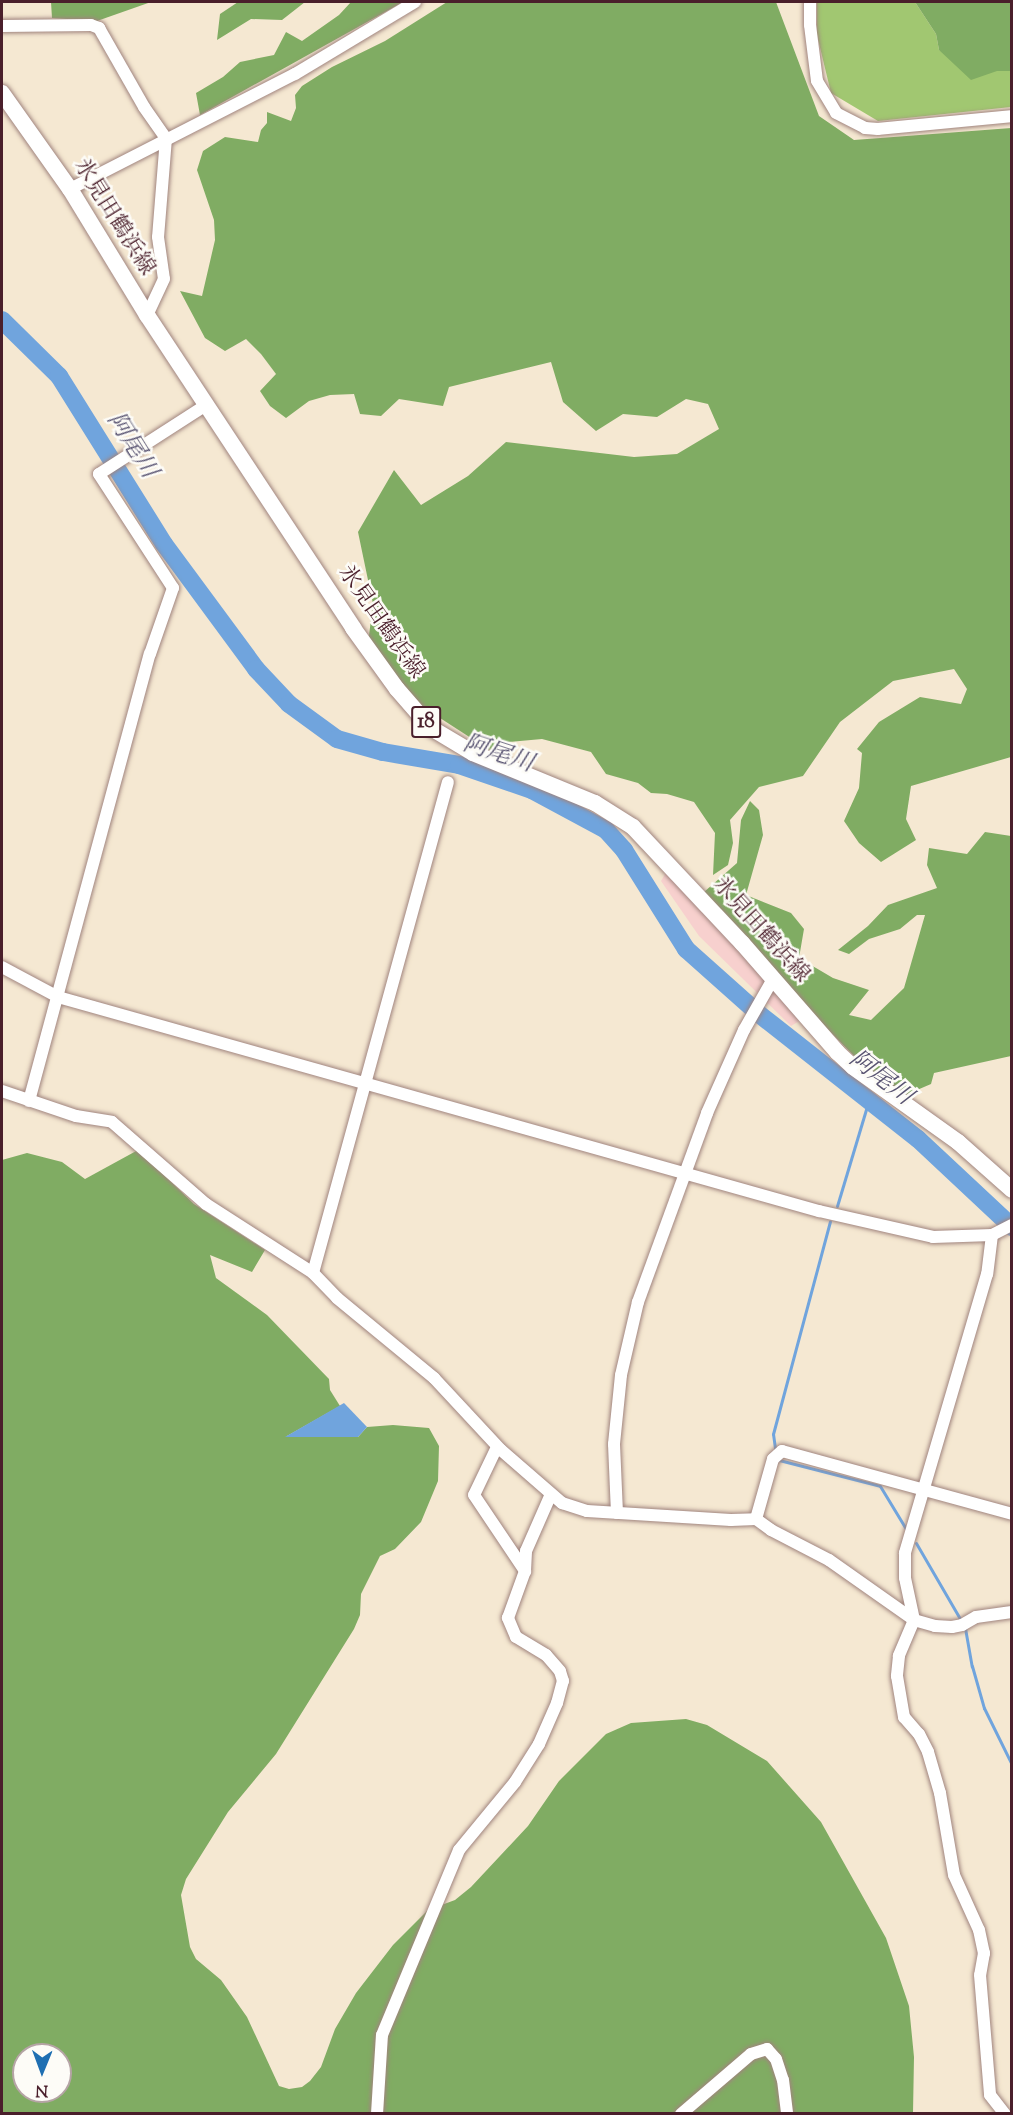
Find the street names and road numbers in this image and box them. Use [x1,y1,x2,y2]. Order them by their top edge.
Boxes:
street label: 氷見田鶴浜線 [67,155,159,281]
street label: 氷見田鶴浜線 [331,561,429,685]
road number: 18 [411,704,441,740]
street label: 氷見田鶴浜線 [706,873,814,989]

